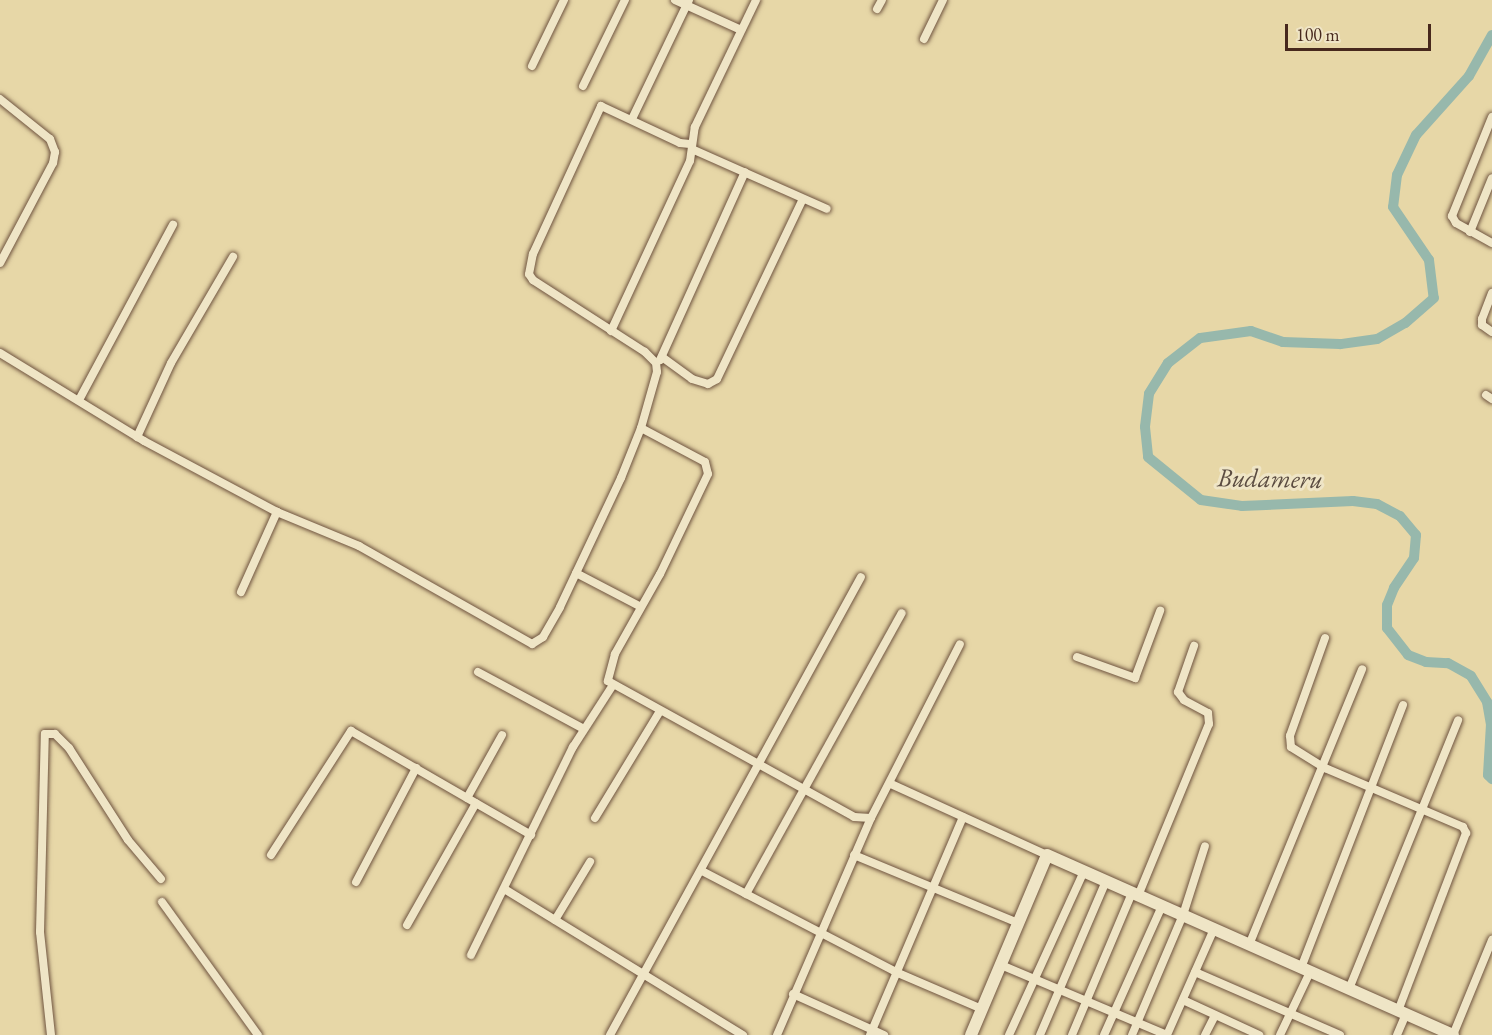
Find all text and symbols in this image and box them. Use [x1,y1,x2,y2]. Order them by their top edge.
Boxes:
scale bar [1288,12,1434,50]
text: 100 m [1296,23,1340,46]
water label: Budameru [1217,462,1323,496]

